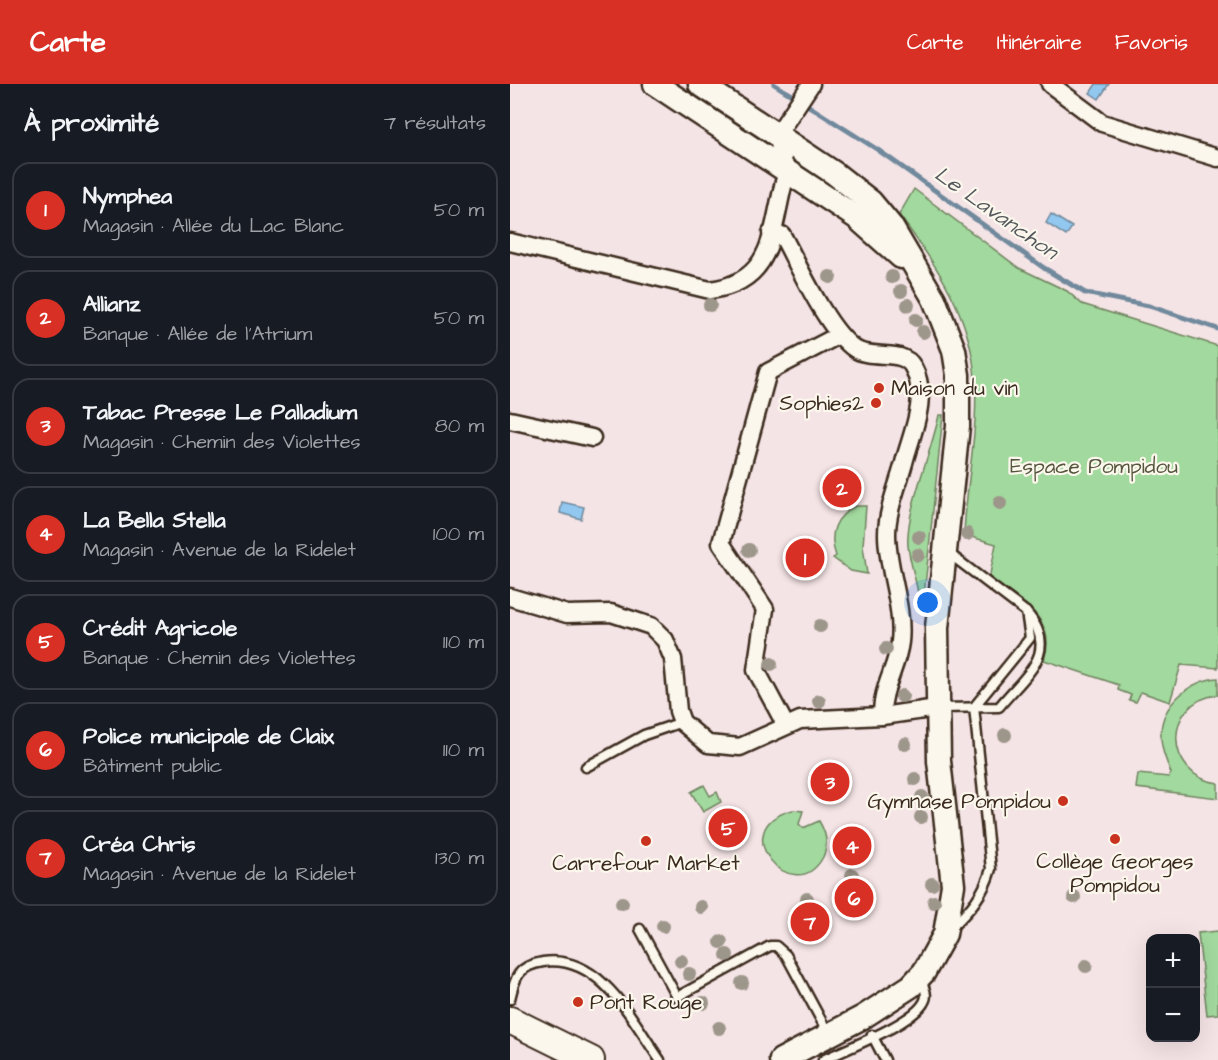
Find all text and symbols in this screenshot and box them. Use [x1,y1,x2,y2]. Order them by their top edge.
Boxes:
text: Carte [30,23,106,62]
text: Carte [907,28,964,57]
text: Itinéraire [997,28,1082,57]
text: Favoris [1115,28,1188,57]
text: À proximité [24,105,159,141]
text: 7 résultats [384,109,486,137]
water label: Le Lavanchon [928,159,1066,268]
text: Nymphea [83,181,172,212]
text: 1 [44,196,47,224]
text: 50 m [434,196,484,224]
text: Magasin · Allée du Lac Blanc [83,212,344,240]
text: Allianz [83,289,140,320]
text: 2 [40,304,51,332]
text: 50 m [434,304,484,332]
text: Banque · Allée de l'Atrium [83,320,312,348]
place label: Maison du vin [891,374,1018,403]
marker: Maison du vin [872,381,886,395]
place label: Sophies2 [780,389,864,419]
marker: Sophies2 [869,396,883,410]
text: Tabac Presse Le Palladium [83,397,357,428]
text: 3 [40,412,51,440]
text: 80 m [435,412,484,440]
text: Magasin · Chemin des Violettes [83,428,361,456]
park label: Espace Pompidou [1010,452,1178,482]
pin: 2 [822,466,862,510]
text: La Bella Stella [83,505,226,536]
text: 4 [39,520,52,548]
text: 100 m [433,520,484,548]
text: Magasin · Avenue de la Ridelet [83,536,356,564]
pin: 1 [786,536,824,580]
your location [913,588,942,617]
text: Crédit Agricole [83,613,238,644]
text: 5 [38,628,53,656]
text: 110 m [443,628,484,656]
text: Banque · Chemin des Violettes [83,644,356,672]
text: Police municipale de Claix [83,721,334,752]
text: 6 [39,736,52,764]
text: 110 m [443,736,484,764]
text: Bâtiment public [83,752,222,780]
pin: 3 [810,760,850,804]
place label: Gymnase Pompidou [867,787,1051,818]
marker: Gymnase Pompidou [1056,794,1070,808]
pin: 5 [708,806,748,850]
pin: 4 [832,824,872,868]
text: Créa Chris [83,829,196,860]
marker: Collège Georges Pompidou [1108,832,1122,846]
marker: Carrefour Market [639,834,653,848]
text: 7 [39,844,52,872]
text: 130 m [435,844,484,872]
place label: Collège Georges Pompidou [1036,847,1194,901]
place label: Carrefour Market [552,849,740,878]
text: Magasin · Avenue de la Ridelet [83,860,356,888]
pin: 6 [834,876,874,920]
pin: 7 [790,900,830,944]
map controls [1146,934,1200,1042]
button: + [1146,934,1200,988]
place label: Pont Rouge [590,988,702,1019]
button: − [1146,988,1200,1042]
marker: Pont Rouge [571,995,585,1009]

